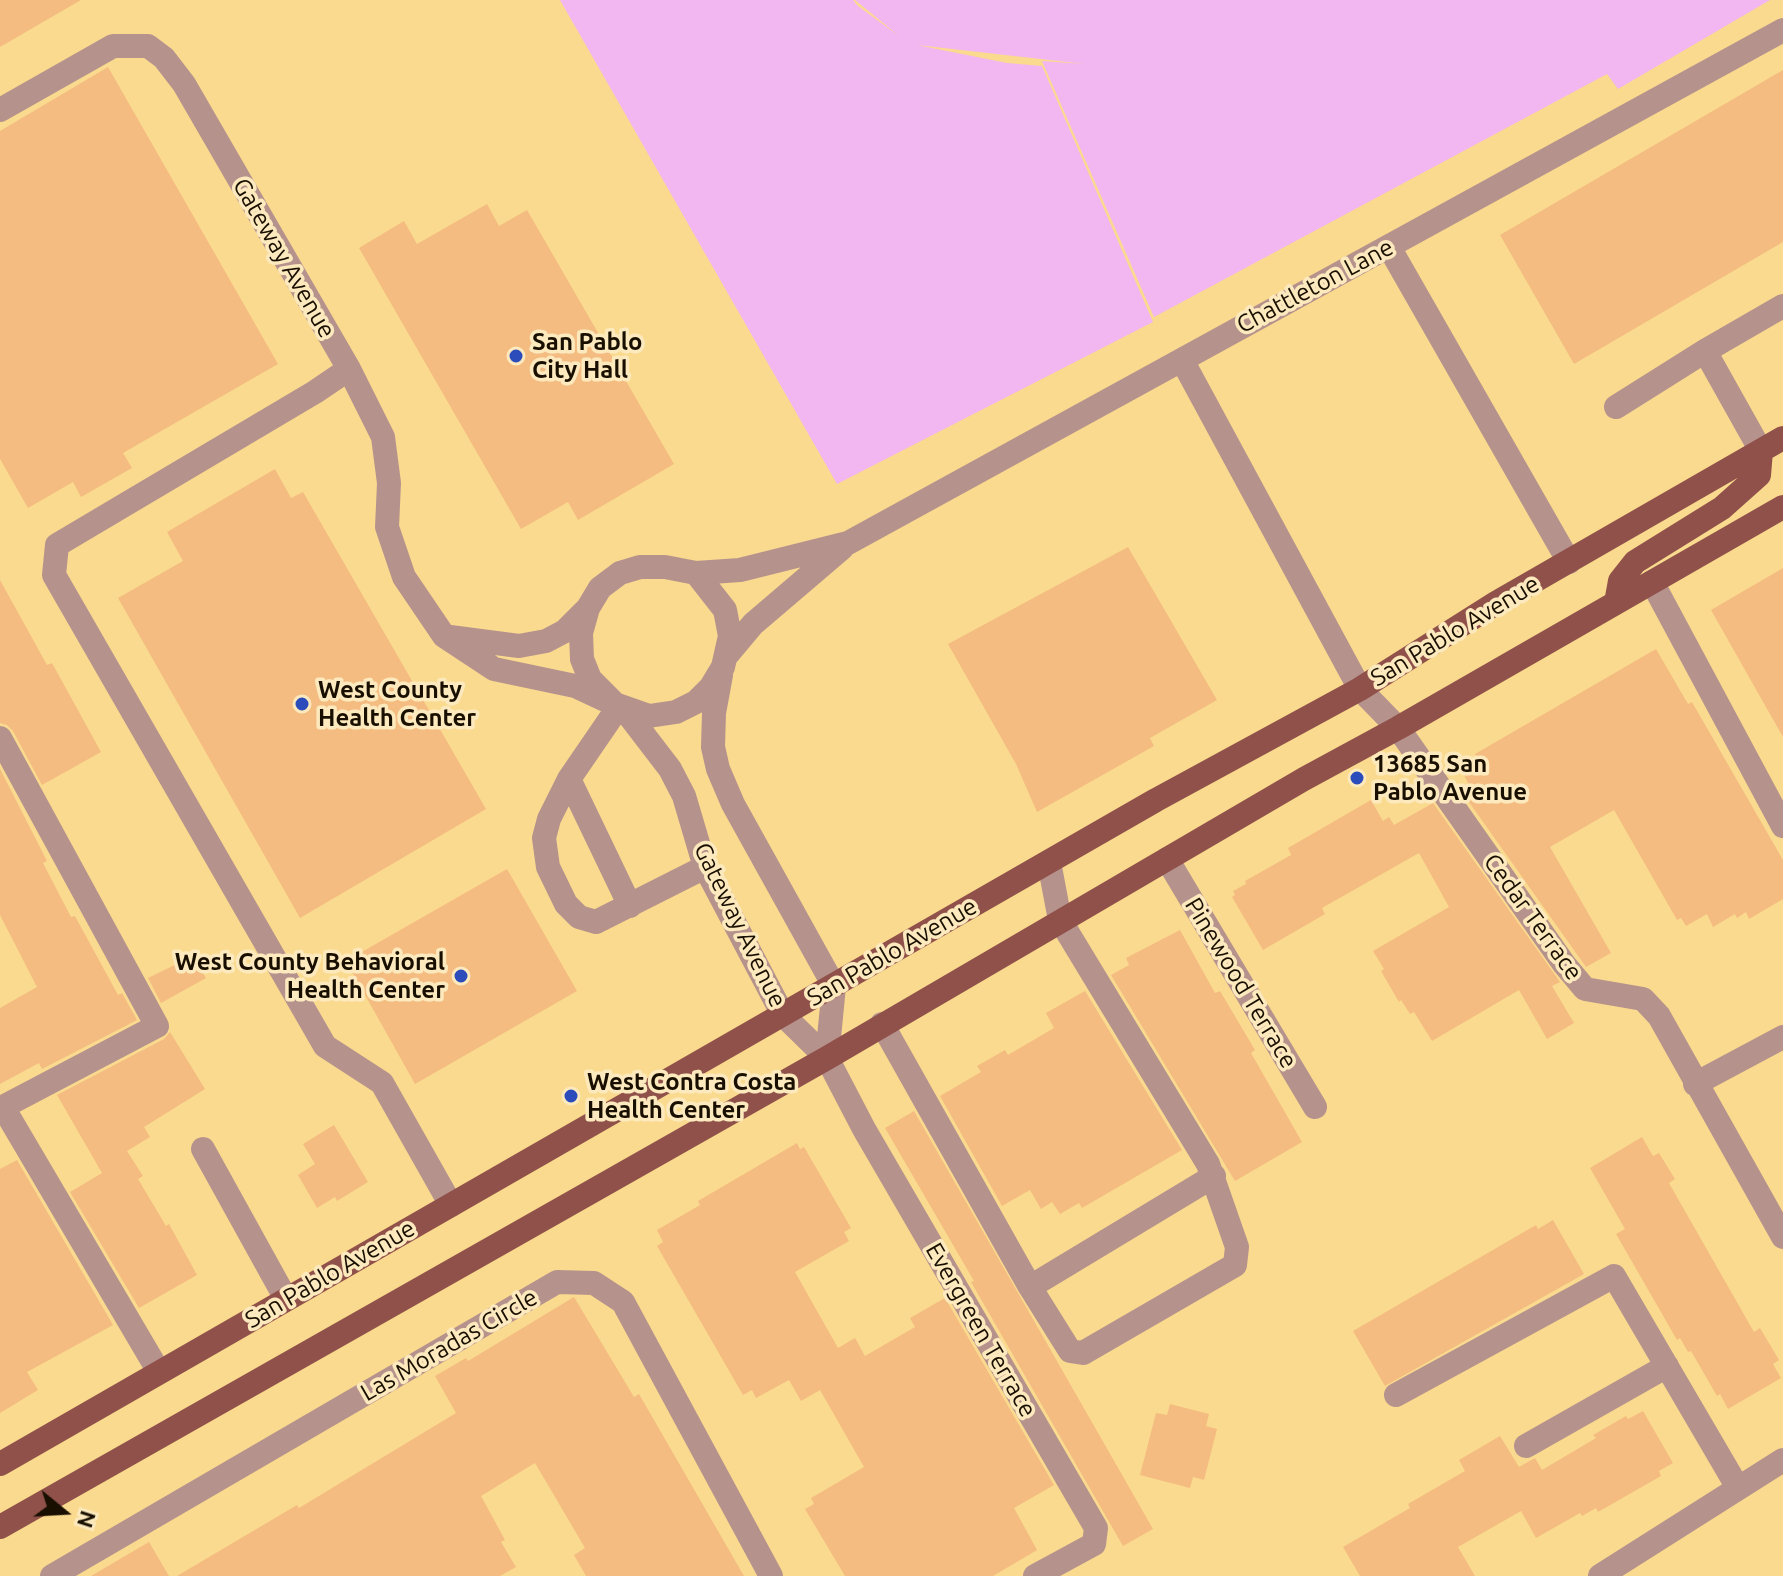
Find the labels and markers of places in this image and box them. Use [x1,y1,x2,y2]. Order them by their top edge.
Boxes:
place label: San Pablo City Hall [532,328,643,384]
marker: San Pablo City Hall [507,347,525,365]
place label: West County Health Center [318,676,476,732]
marker: West County Health Center [293,695,311,713]
place label: 13685 San Pablo Avenue [1373,750,1527,806]
marker: 13685 San Pablo Avenue [1348,769,1366,787]
place label: West County Behavioral Health Center [175,948,445,1004]
marker: West County Behavioral Health Center [452,967,470,985]
place label: West Contra Costa Health Center [587,1068,796,1124]
marker: West Contra Costa Health Center [562,1087,580,1105]

